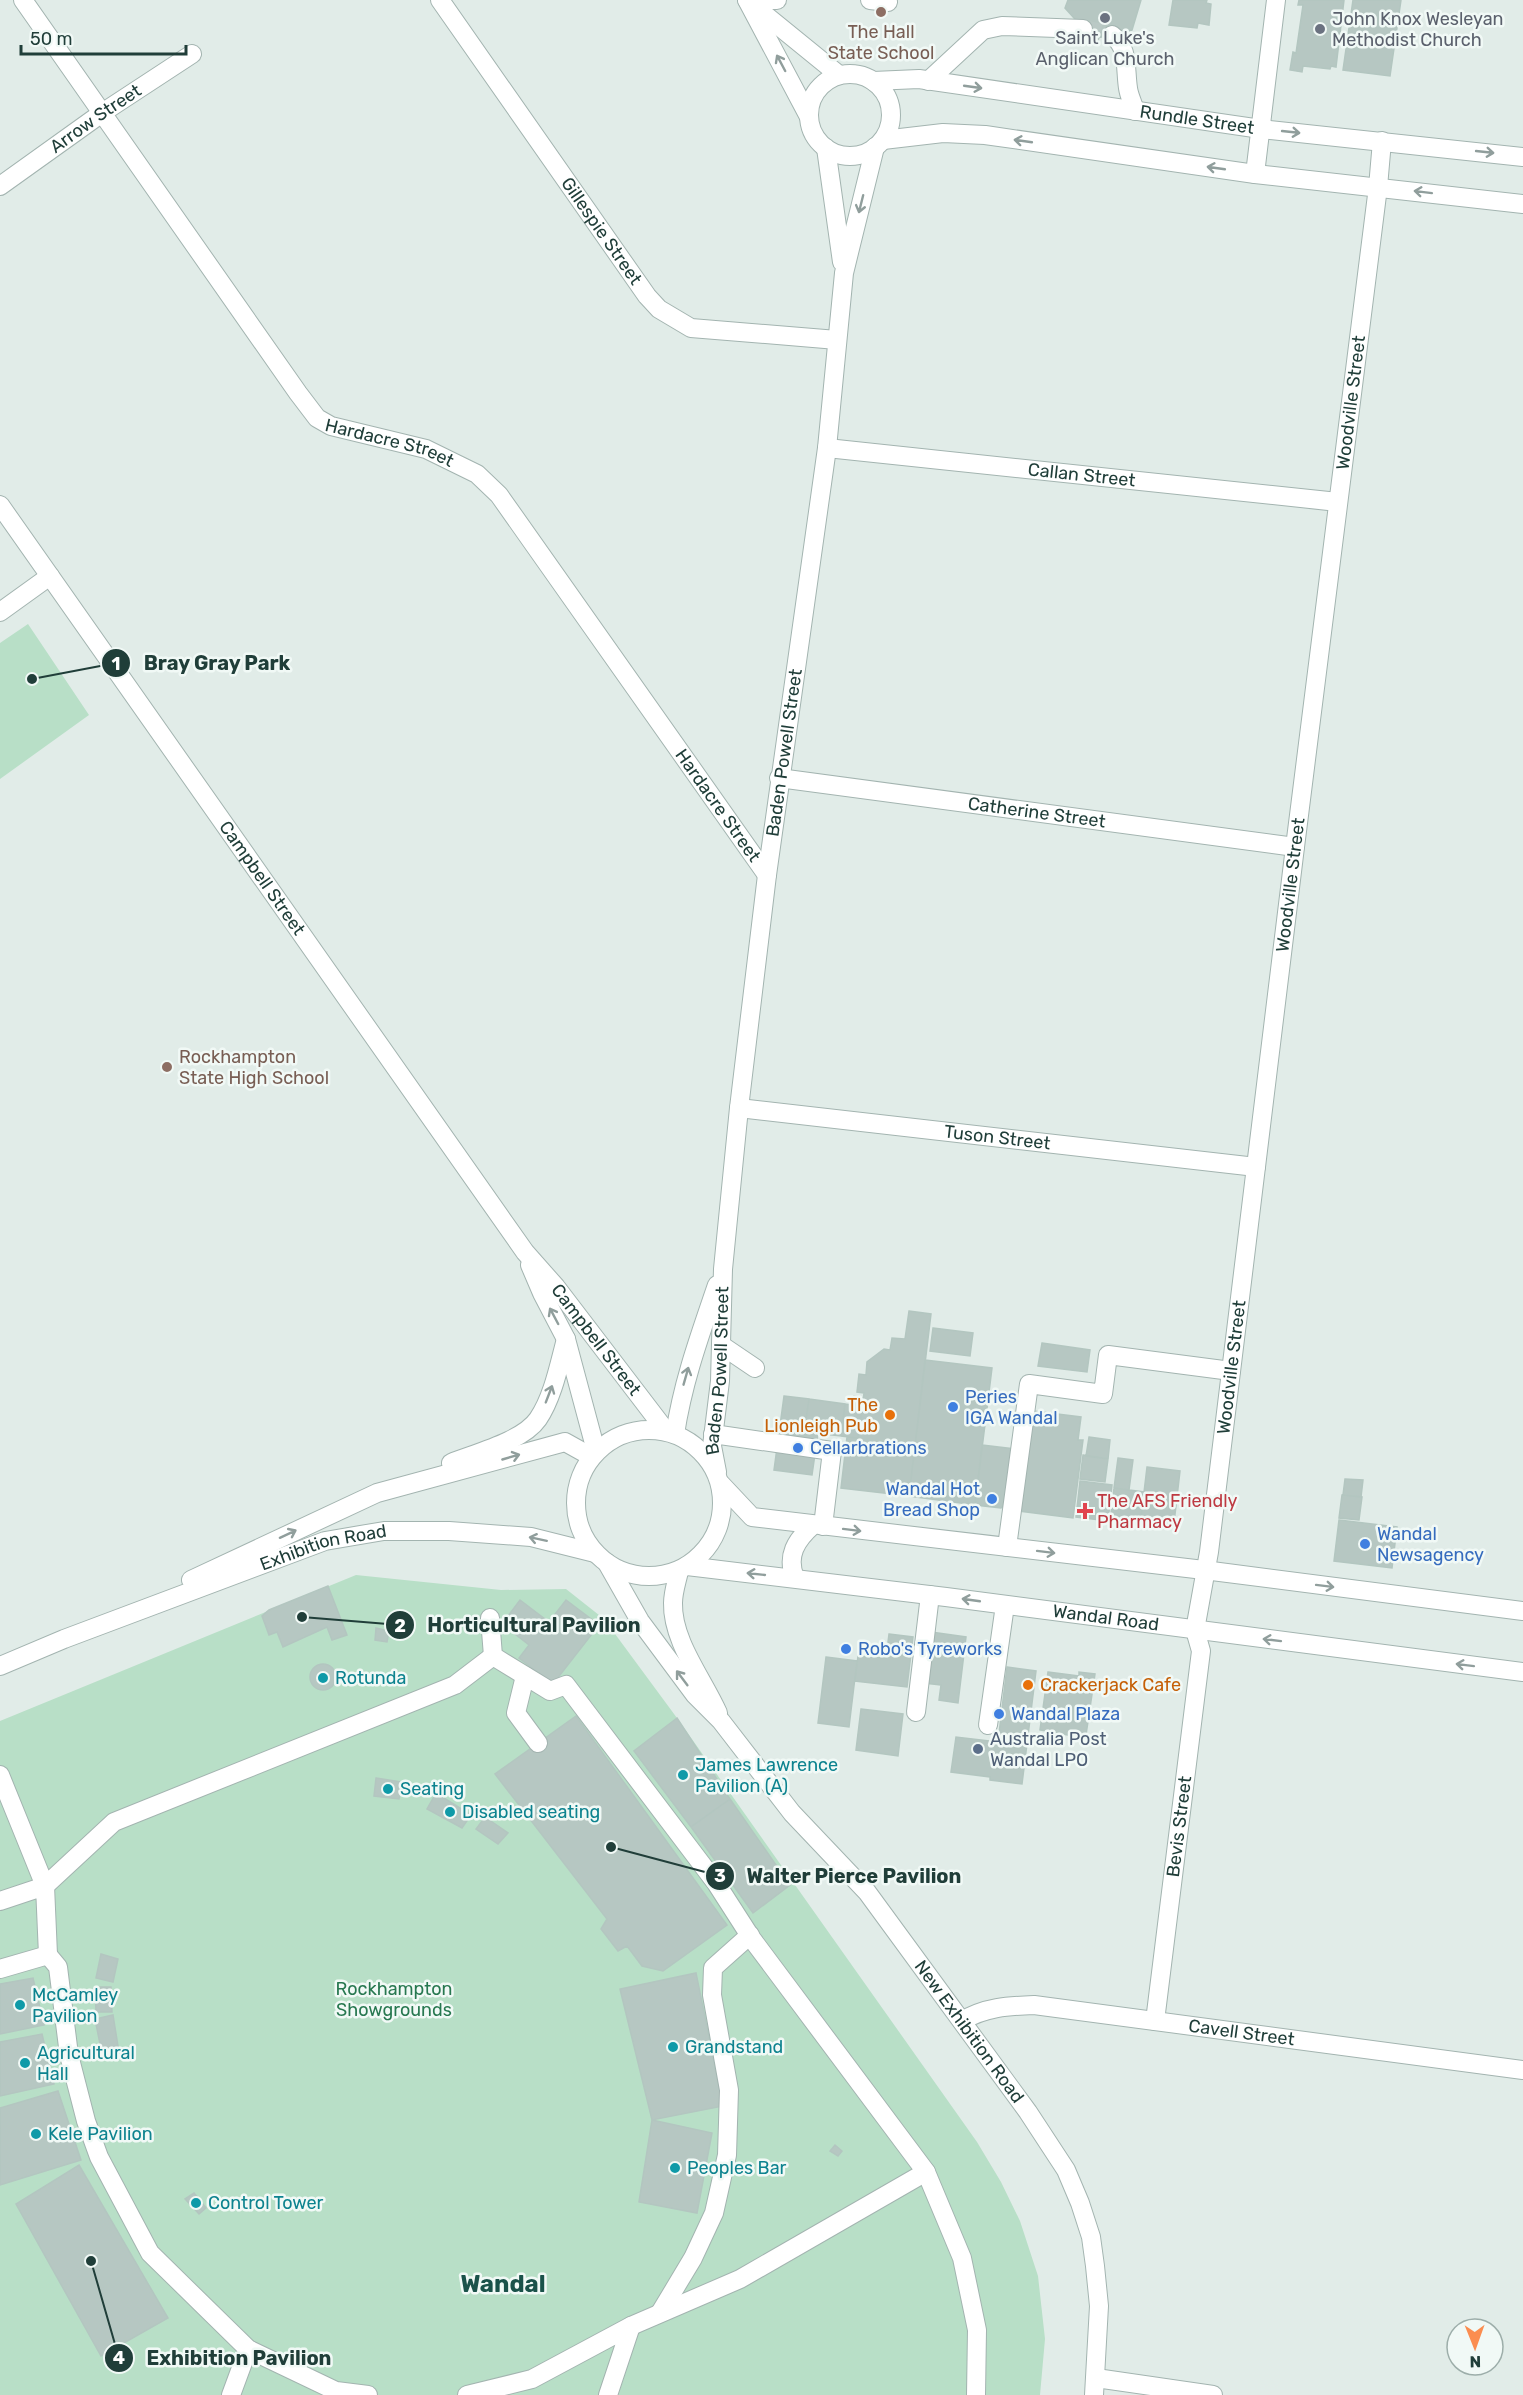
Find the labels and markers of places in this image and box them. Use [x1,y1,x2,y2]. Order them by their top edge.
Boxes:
marker: The Hall State School [874,5,888,19]
place label: John Knox Wesleyan Methodist Church [1332,8,1504,51]
marker: Saint Luke's Anglican Church [1098,11,1112,25]
place label: The Hall State School [828,21,934,64]
marker: John Knox Wesleyan Methodist Church [1313,22,1327,36]
place label: Saint Luke's Anglican Church [1036,27,1174,70]
callout: Bray Gray Park [101,644,303,682]
place label: Rockhampton State High School [179,1046,329,1089]
marker: Rockhampton State High School [160,1060,174,1074]
place label: Peries IGA Wandal [965,1386,1058,1429]
place label: The Lionleigh Pub [764,1394,878,1437]
marker: Peries IGA Wandal [946,1400,960,1414]
marker: The Lionleigh Pub [883,1408,897,1422]
place label: Cellarbrations [810,1437,927,1459]
marker: Cellarbrations [791,1441,805,1455]
place label: Wandal Hot Bread Shop [883,1478,980,1521]
place label: The AFS Friendly Pharmacy [1097,1490,1238,1533]
marker: Wandal Hot Bread Shop [985,1492,999,1506]
marker: The AFS Friendly Pharmacy [1078,1504,1092,1518]
place label: Wandal Newsagency [1377,1523,1484,1566]
marker: Wandal Newsagency [1358,1537,1372,1551]
callout: Horticultural Pavilion [385,1606,653,1644]
place label: Robo's Tyreworks [858,1638,1002,1660]
marker: Robo's Tyreworks [839,1642,853,1656]
place label: Rotunda [335,1667,406,1689]
marker: Rotunda [316,1671,330,1685]
place label: Crackerjack Cafe [1040,1674,1181,1696]
marker: Crackerjack Cafe [1021,1678,1035,1692]
place label: Wandal Plaza [1011,1703,1120,1725]
marker: Wandal Plaza [992,1707,1006,1721]
place label: Australia Post Wandal LPO [990,1728,1107,1771]
marker: Australia Post Wandal LPO [971,1742,985,1756]
place label: James Lawrence Pavilion (A) [695,1754,838,1797]
marker: James Lawrence Pavilion (A) [676,1768,690,1782]
place label: Seating [400,1778,464,1800]
marker: Seating [381,1782,395,1796]
place label: Disabled seating [462,1801,600,1823]
marker: Disabled seating [443,1805,457,1819]
callout: Walter Pierce Pavilion [705,1857,974,1895]
place label: McCamley Pavilion [32,1984,118,2027]
marker: McCamley Pavilion [13,1998,27,2012]
place label: Grandstand [685,2036,783,2058]
marker: Grandstand [666,2040,680,2054]
place label: Agricultural Hall [37,2042,135,2085]
marker: Agricultural Hall [18,2056,32,2070]
place label: Kele Pavilion [48,2123,153,2145]
marker: Kele Pavilion [29,2127,43,2141]
place label: Peoples Bar [687,2157,787,2179]
marker: Peoples Bar [668,2161,682,2175]
place label: Control Tower [208,2192,324,2214]
marker: Control Tower [189,2196,203,2210]
callout: Exhibition Pavilion [104,2339,343,2377]

